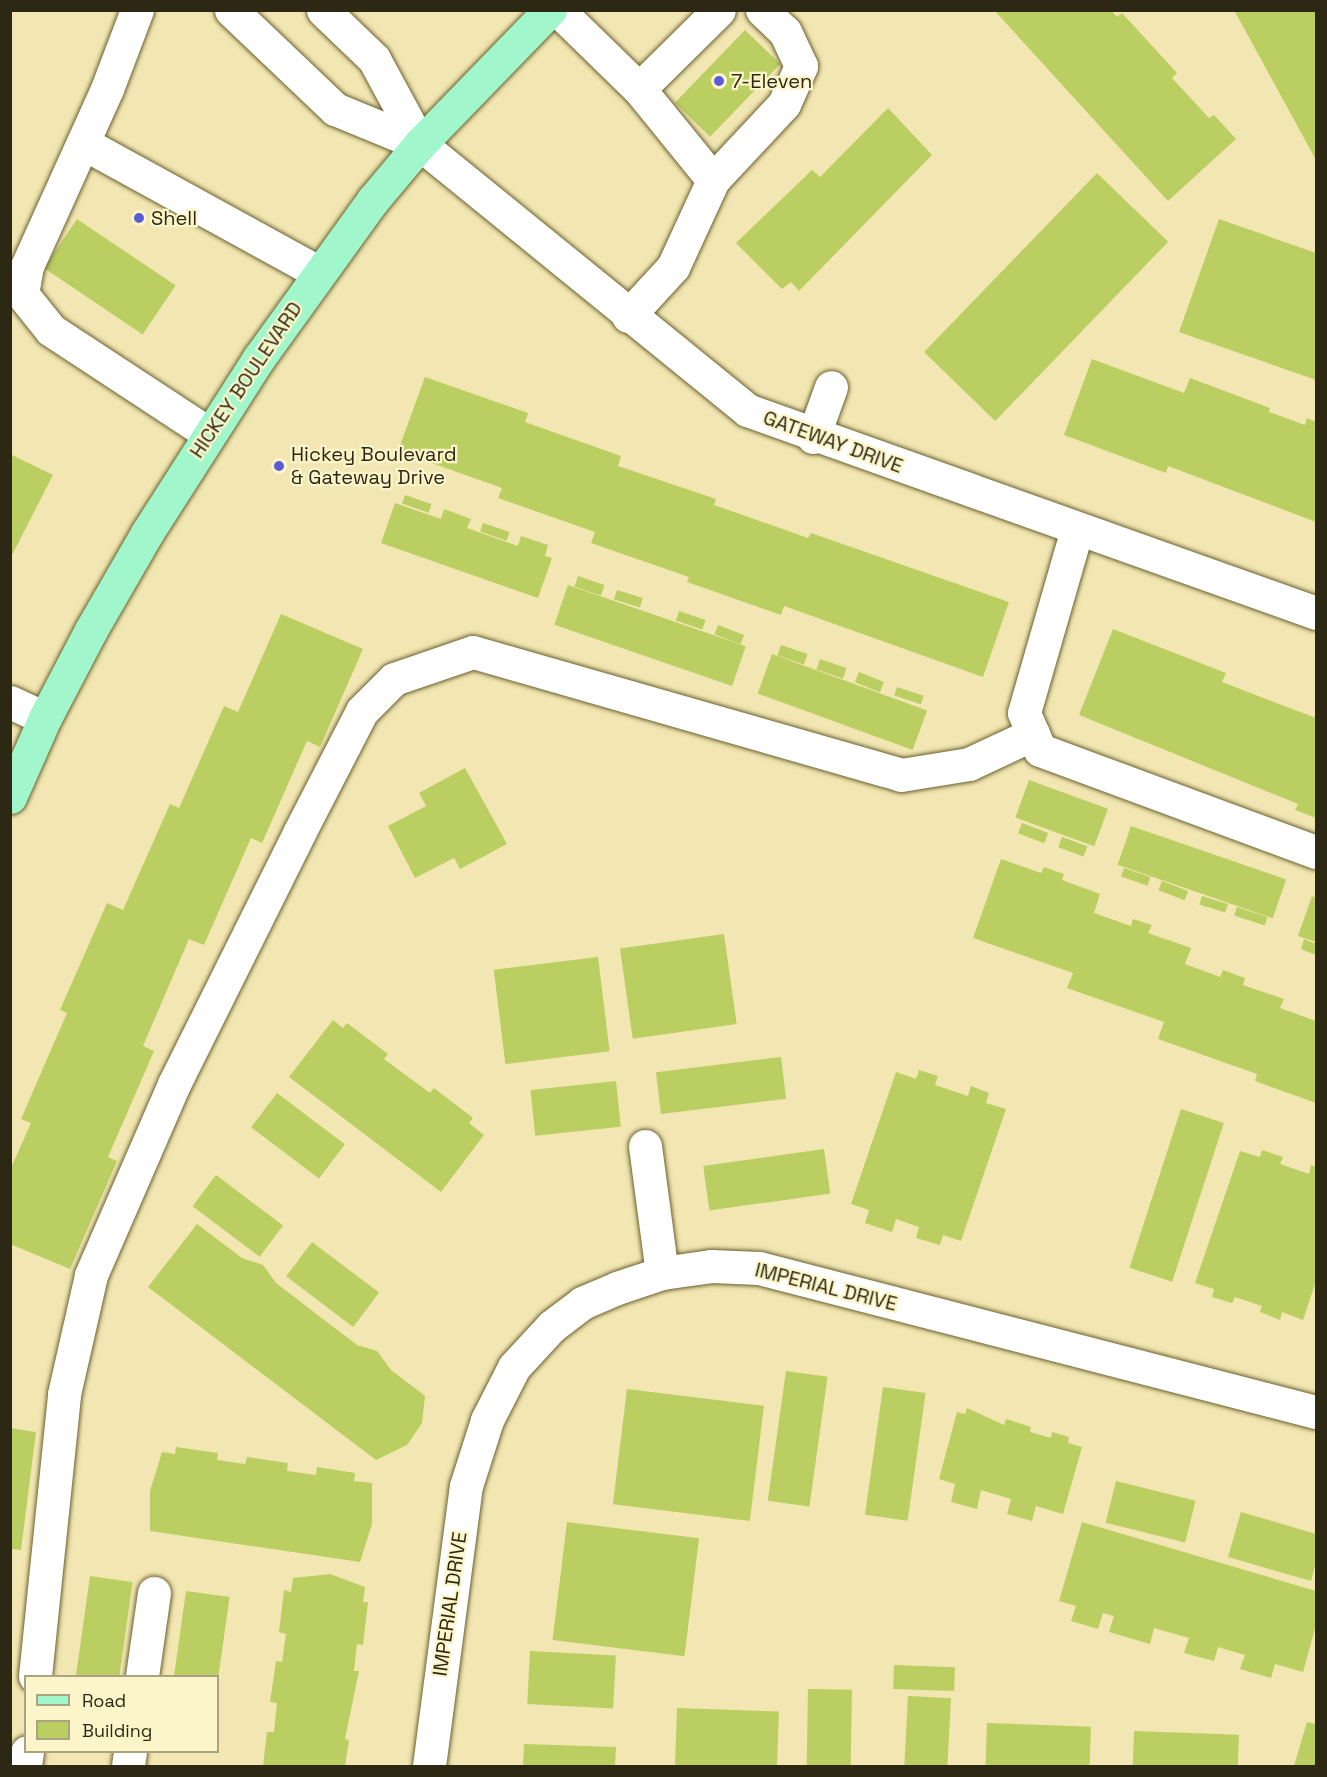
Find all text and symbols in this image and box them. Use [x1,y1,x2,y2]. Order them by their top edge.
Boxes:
place label: 7-Eleven [731,69,812,93]
marker: 7-Eleven [712,74,726,88]
place label: Shell [151,206,197,230]
marker: Shell [132,211,146,225]
street label: HICKEY BOULEVARD [185,297,307,463]
street label: GATEWAY DRIVE [760,406,906,478]
place label: Hickey Boulevard & Gateway Drive [291,442,457,489]
marker: Hickey Boulevard & Gateway Drive [272,459,286,473]
street label: IMPERIAL DRIVE [752,1258,900,1316]
street label: IMPERIAL DRIVE [428,1530,472,1678]
legend [24,1675,219,1753]
text: Road [82,1689,126,1712]
text: Building [82,1719,152,1742]

